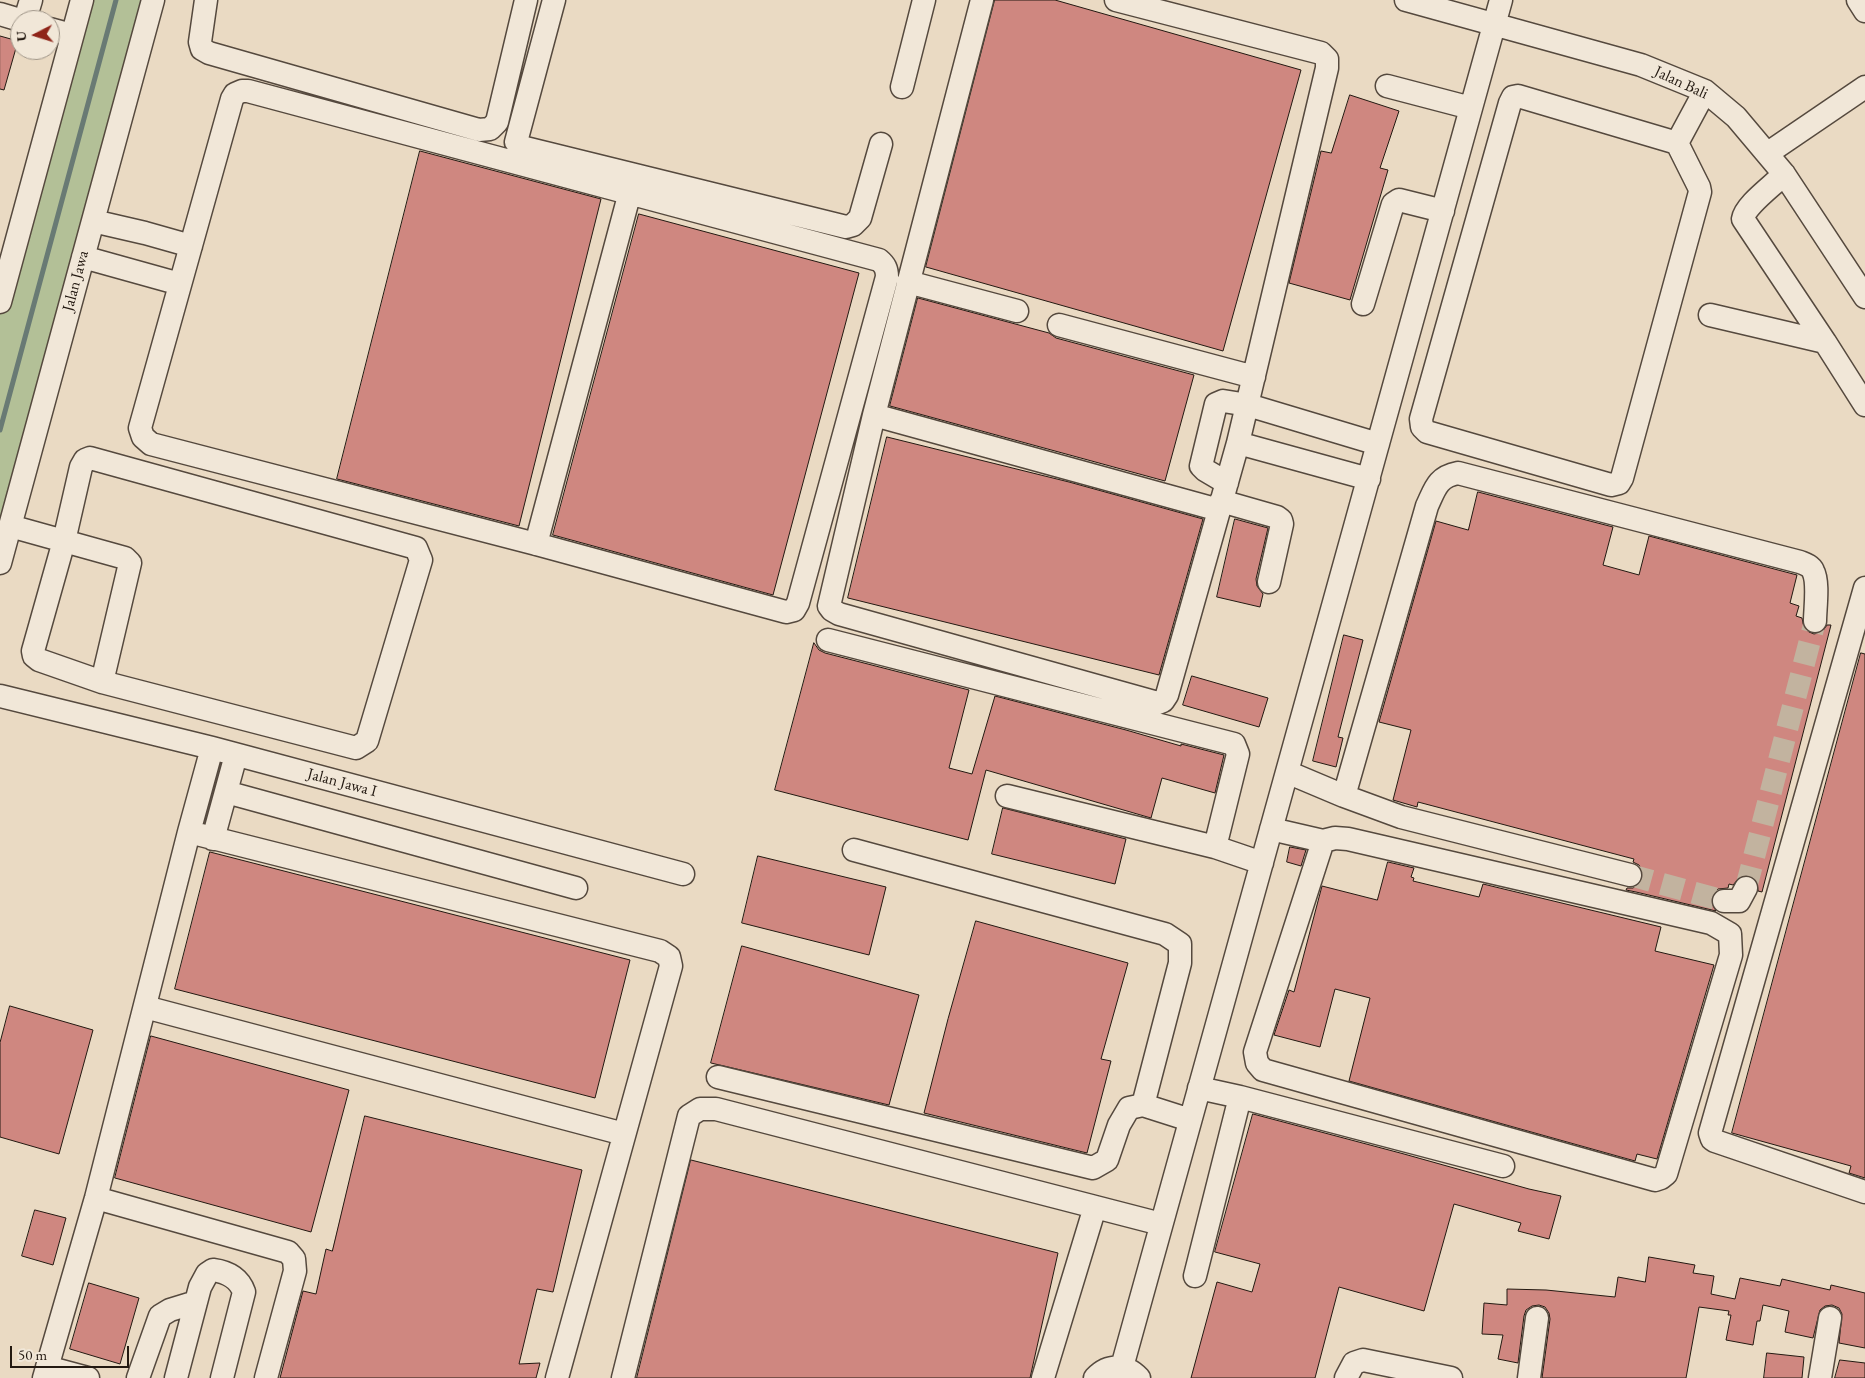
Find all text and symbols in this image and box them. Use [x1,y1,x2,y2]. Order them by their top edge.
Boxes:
north arrow [10,10,60,60]
text: U [12,30,30,42]
street label: Jalan Bali [1651,62,1711,104]
street label: Jalan Jawa [59,248,93,314]
street label: Jalan Jawa I [305,765,379,801]
scale bar [12,1336,131,1368]
text: 50 m [18,1345,47,1364]

